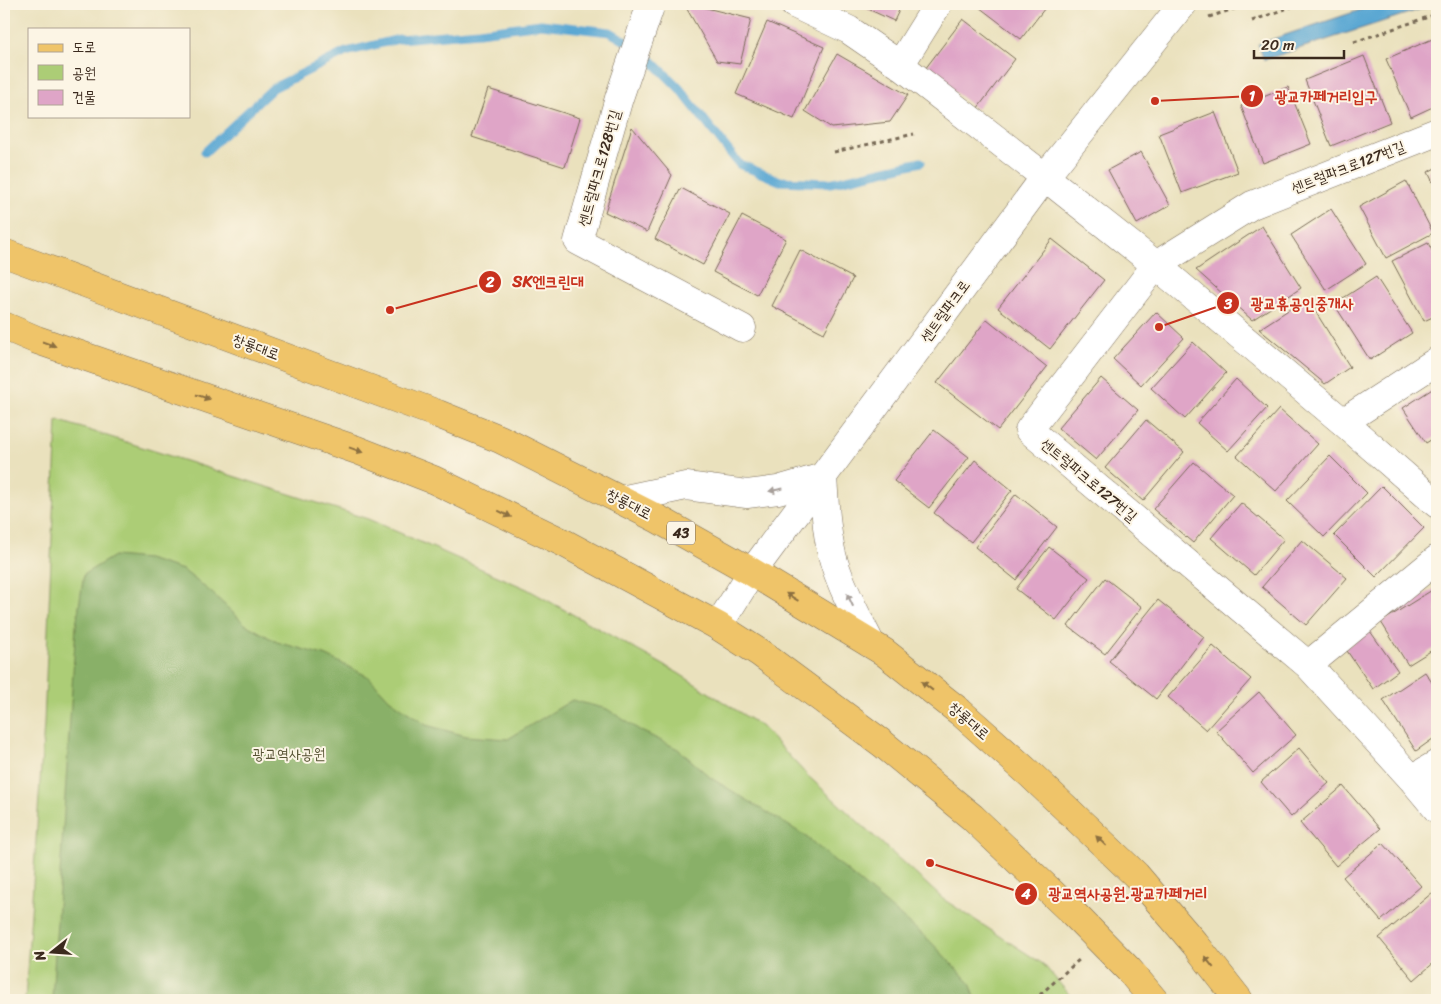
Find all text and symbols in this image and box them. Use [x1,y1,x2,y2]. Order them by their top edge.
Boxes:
legend [28,28,190,118]
scale bar [1254,28,1344,60]
text: 20 m [1261,32,1295,58]
text: 도로 [72,34,96,60]
text: 공원 [72,60,96,86]
callout: 광교카페거리입구 [1240,81,1388,112]
text: 광교카페거리입구 [1275,82,1378,111]
text: 1 [1249,83,1256,109]
text: 건물 [72,84,96,110]
street label: 센트럴파크로128번길 [570,106,628,230]
street label: 센트럴파크로127번길 [1287,133,1409,201]
callout: SK엔크린대 [477,266,593,297]
text: SK엔크린대 [511,267,584,296]
text: 2 [485,269,495,295]
street label: 센트럴파크로 [913,274,977,348]
callout: 광교휴공인중개사 [1216,288,1364,319]
text: 광교휴공인중개사 [1251,289,1354,318]
text: 3 [1223,291,1233,317]
street label: 창룡대로 [229,327,283,367]
one-way arrow [42,340,57,348]
one-way arrow [195,394,210,401]
street label: 센트럴파크로127번길 [1035,431,1143,529]
one-way arrow [349,446,364,454]
street label: 창룡대로 [602,481,656,527]
one-way arrow [768,486,784,494]
one-way arrow [498,511,512,519]
road number: 43 [667,522,695,544]
one-way arrow [786,592,799,601]
one-way arrow [846,593,854,607]
one-way arrow [921,681,934,692]
street label: 창룡대로 [942,695,996,747]
park label: 광교역사공원 [253,741,325,767]
one-way arrow [1095,835,1107,847]
callout: 광교역사공원.광교카페거리 [1014,878,1218,909]
text: 광교역사공원.광교카페거리 [1048,879,1208,908]
text: 4 [1020,881,1031,907]
north arrow [28,926,78,976]
text: N [27,947,54,965]
one-way arrow [1204,956,1215,969]

